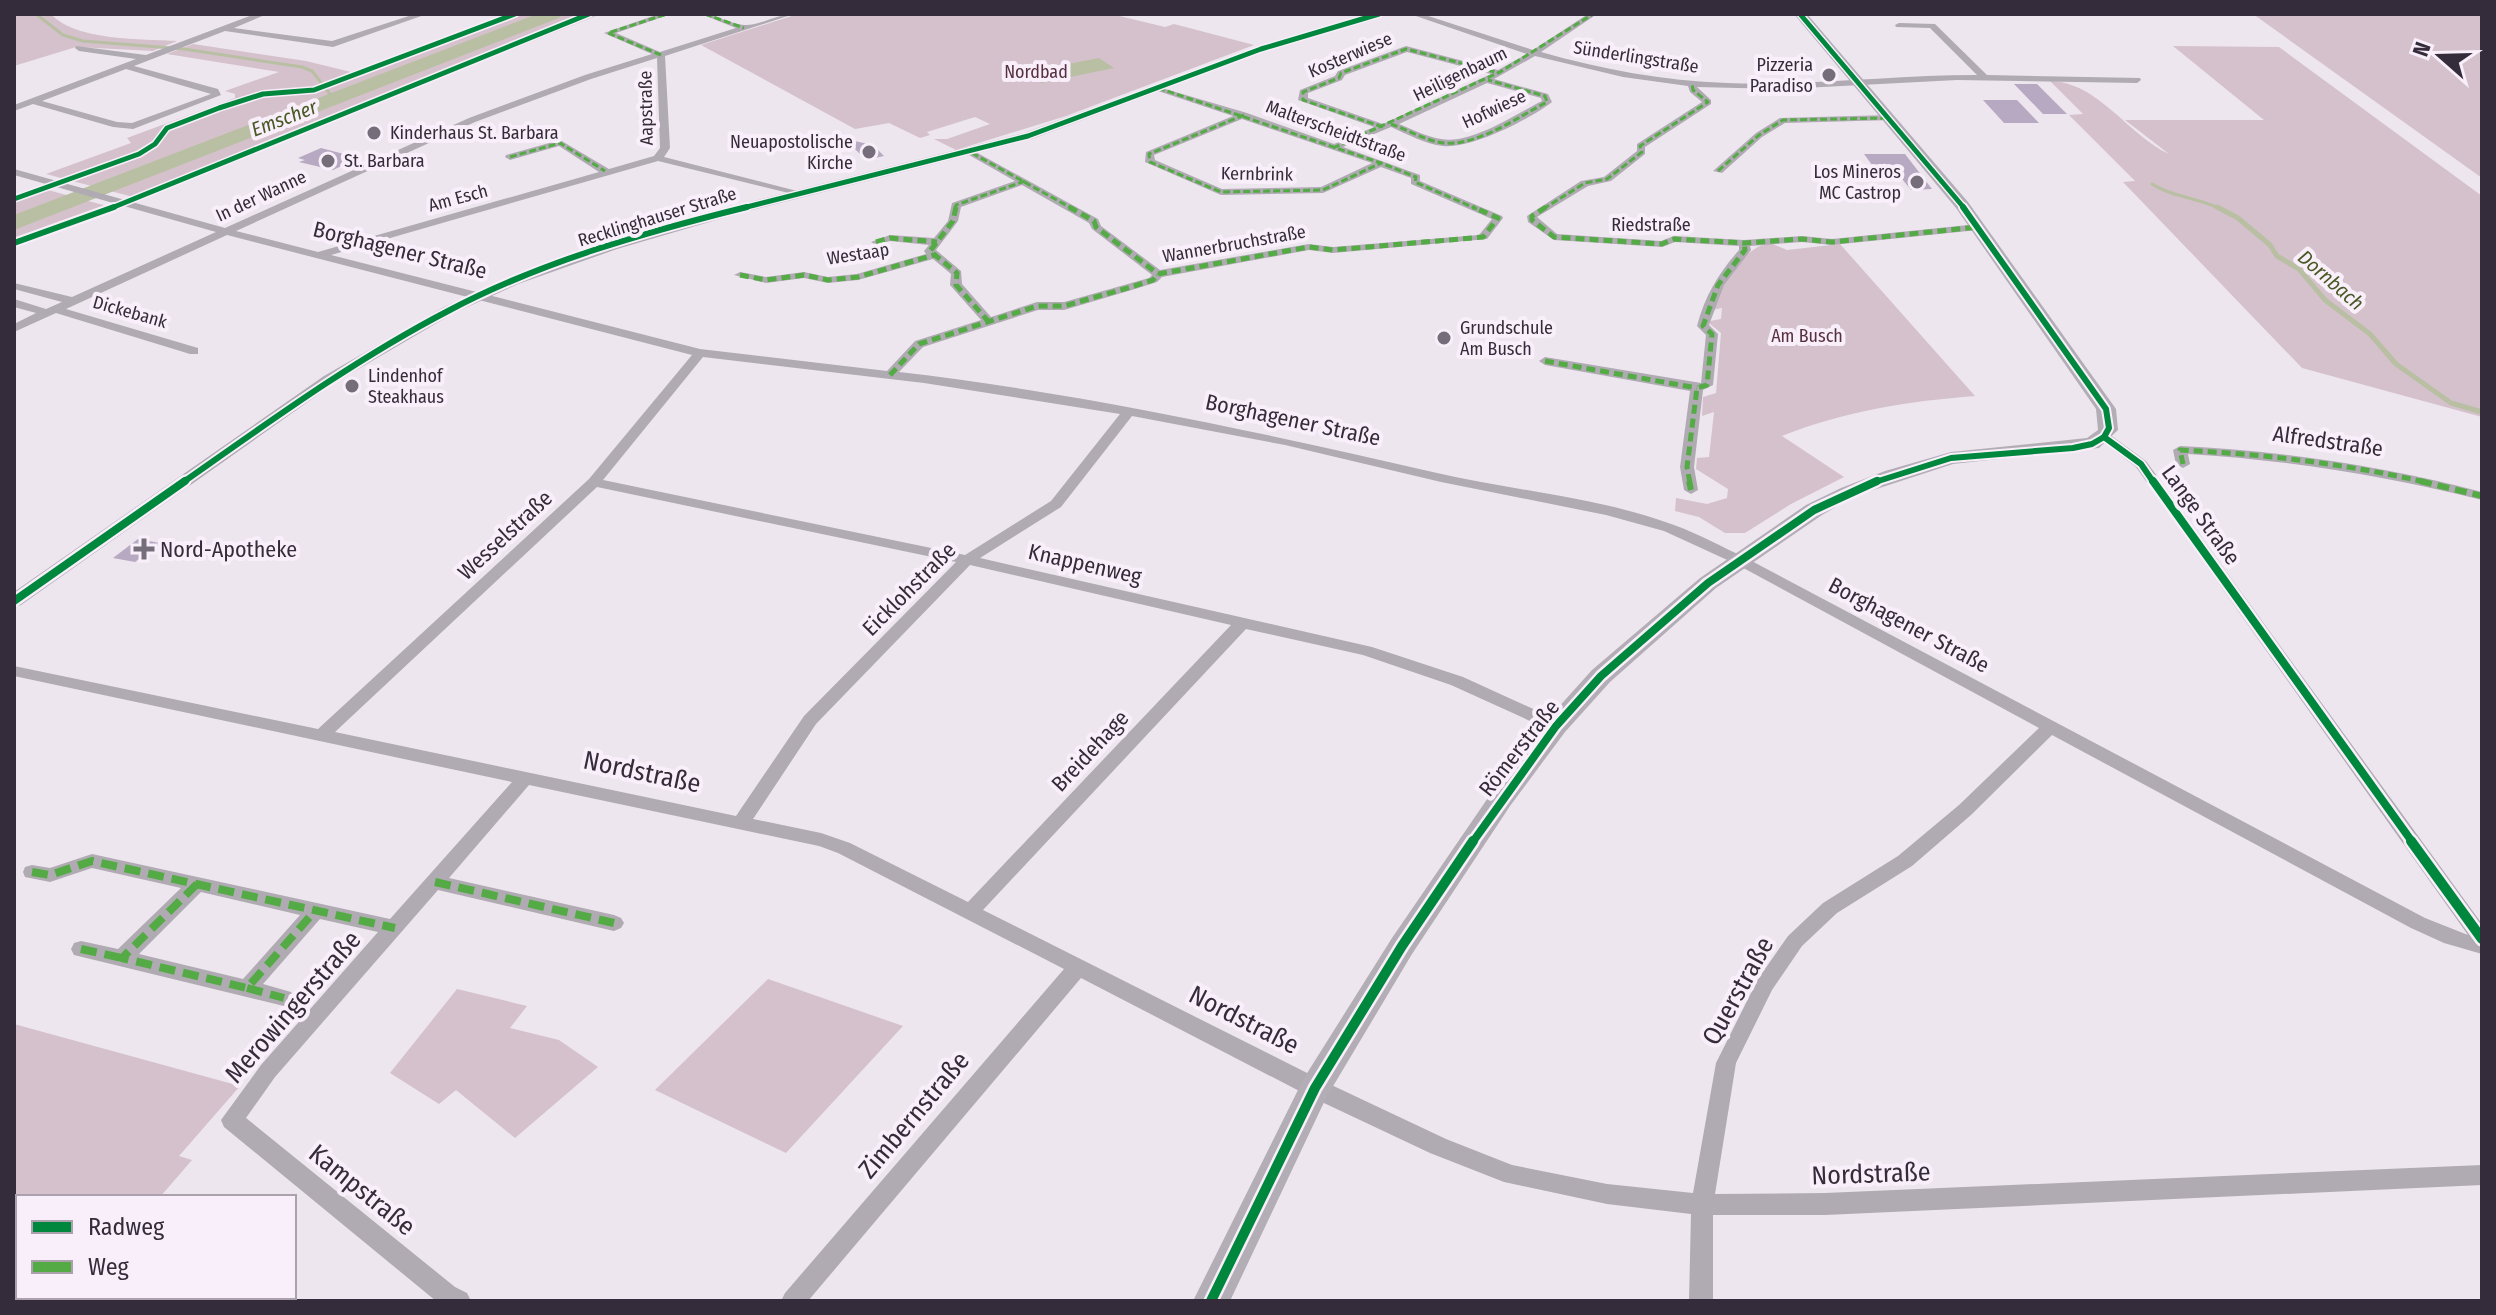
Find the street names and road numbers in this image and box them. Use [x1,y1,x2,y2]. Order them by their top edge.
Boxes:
street label: Kosterwiese [1305,27,1395,83]
street label: Sünderlingstraße [1572,36,1700,78]
street label: Heiligenbaum [1409,42,1511,106]
street label: Aapstraße [634,70,658,145]
street label: Hofwiese [1459,85,1529,133]
street label: Malterscheidtstraße [1263,95,1409,167]
street label: Kernbrink [1221,162,1294,186]
street label: In der Wanne [212,165,310,226]
street label: Am Esch [426,180,490,216]
street label: Recklinghauser Straße [575,182,739,252]
street label: Riedstraße [1611,214,1691,236]
street label: Borghagener Straße [310,215,490,285]
street label: Wannerbruchstraße [1161,221,1307,267]
street label: Westaap [825,238,891,270]
street label: Dickebank [90,291,170,333]
street label: Borghagener Straße [1203,388,1383,452]
street label: Alfredstraße [2271,420,2385,462]
street label: Lange Straße [2156,460,2246,570]
street label: Wesselstraße [452,484,558,586]
street label: Eicklohstraße [857,537,961,641]
street label: Knappenweg [1026,538,1145,590]
street label: Borghagener Straße [1824,571,1994,679]
street label: Römerstraße [1473,694,1565,802]
street label: Breidehage [1046,705,1134,797]
street label: Nordstraße [581,744,703,800]
street label: Merowingerstraße [219,925,367,1089]
street label: Querstraße [1696,932,1780,1050]
street label: Nordstraße [1184,979,1304,1061]
street label: Zimbernstraße [852,1045,976,1185]
street label: Kampstraße [303,1138,421,1242]
street label: Nordstraße [1811,1156,1931,1192]

